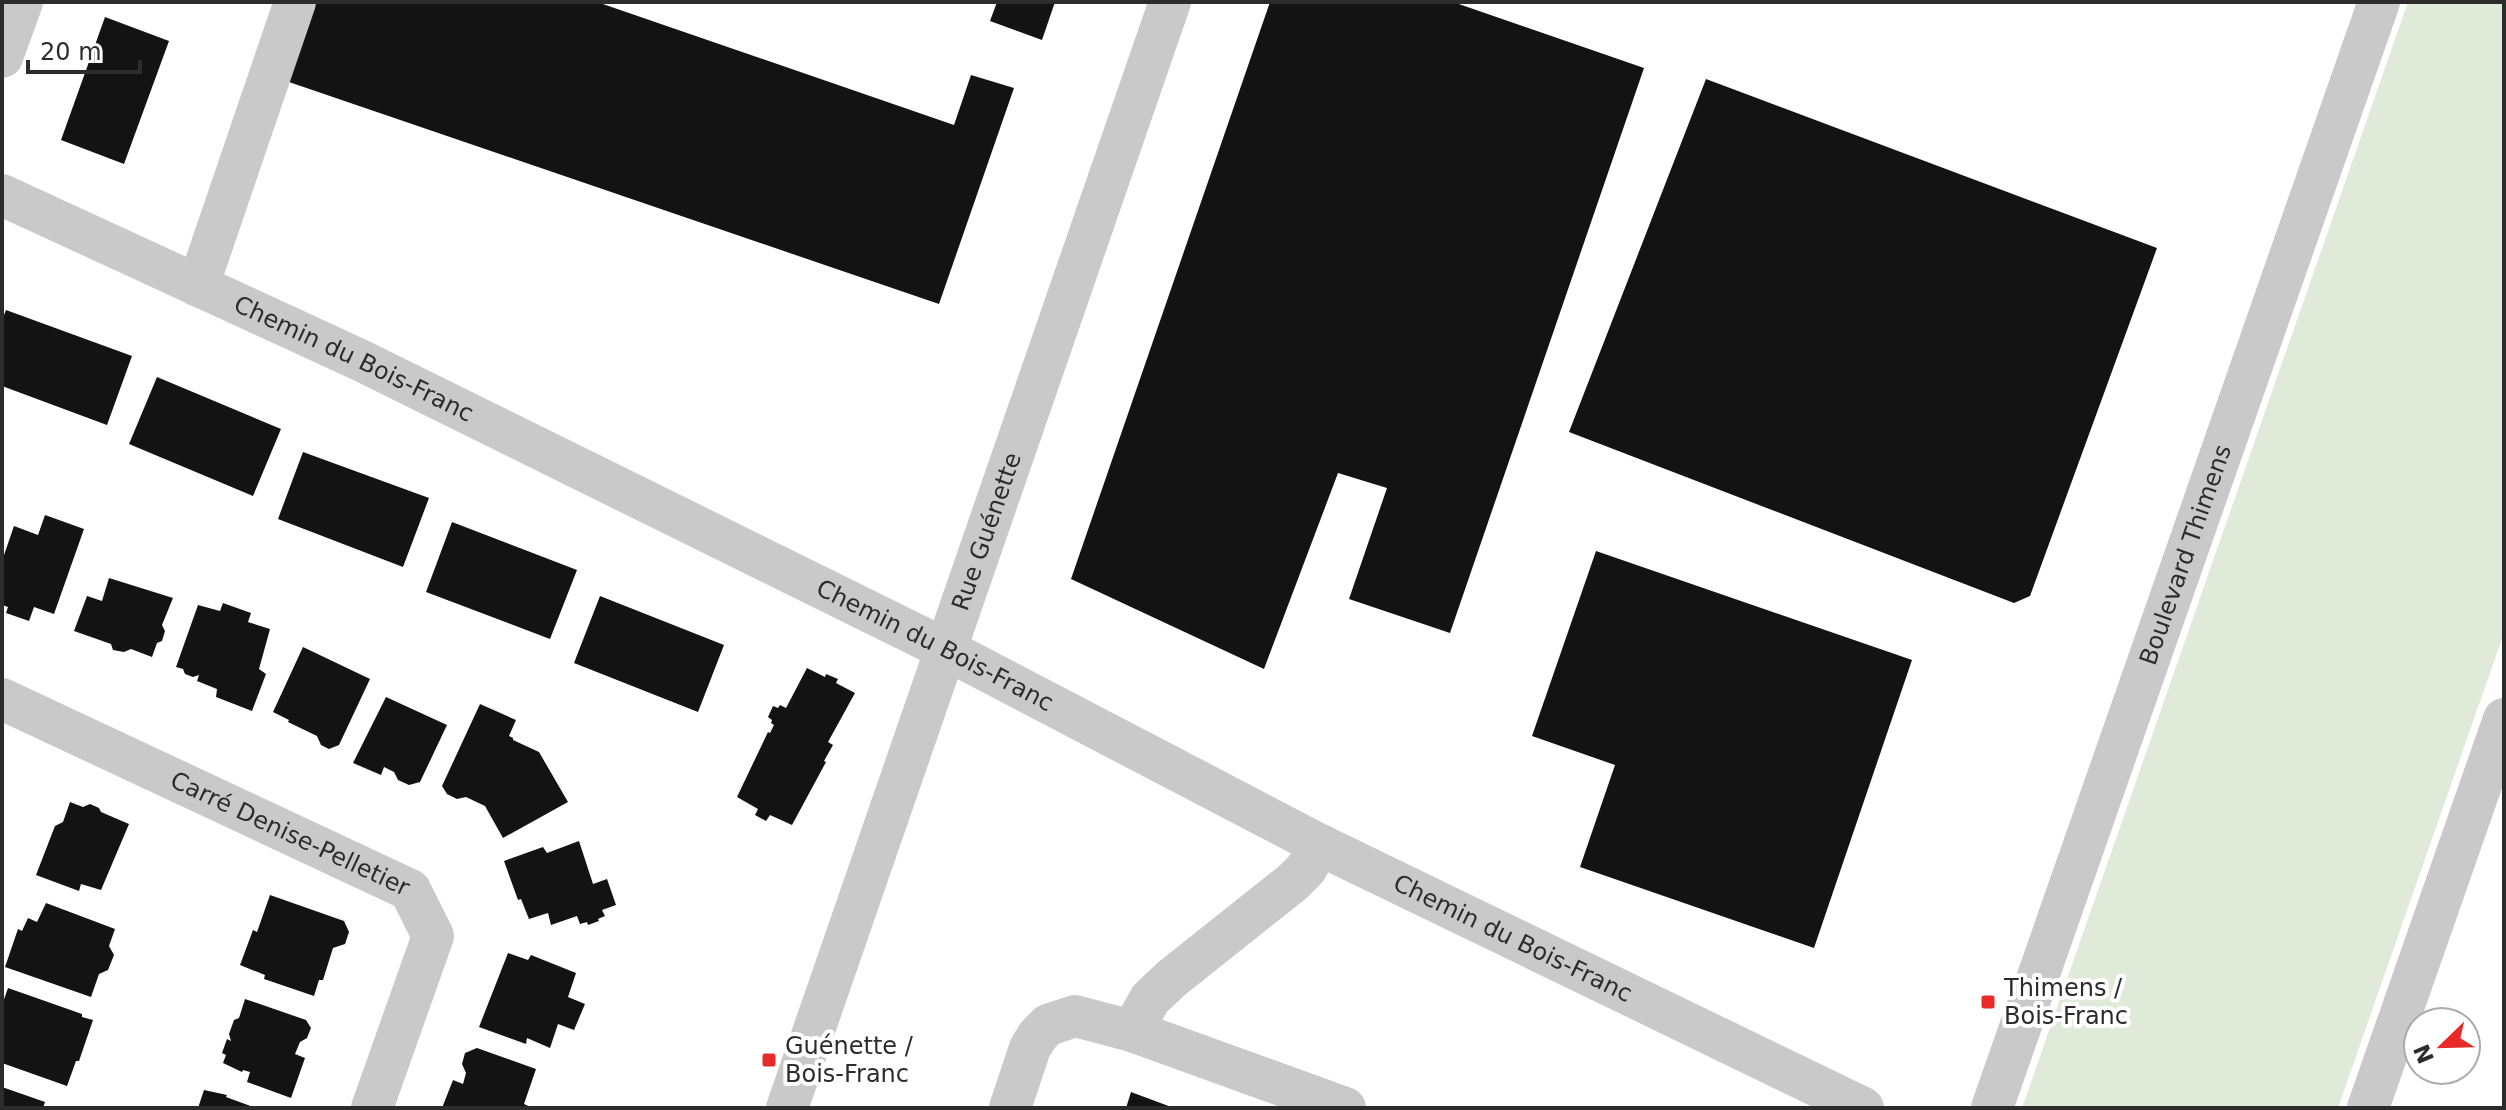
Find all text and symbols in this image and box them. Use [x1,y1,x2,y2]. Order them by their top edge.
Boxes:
scale bar [28,24,140,74]
text: 20 m [40,38,102,66]
street label: Chemin du Bois-Franc [230,290,478,428]
street label: Boulevard Thimens [2134,441,2237,669]
street label: Rue Guénette [946,449,1027,614]
street label: Chemin du Bois-Franc [812,574,1058,717]
street label: Carré Denise-Pelletier [166,766,414,902]
street label: Chemin du Bois-Franc [1389,869,1637,1008]
place label: Thimens / Bois-Franc [2003,974,2128,1030]
marker: Thimens / Bois-Franc [1979,993,1997,1011]
north arrow [2402,1006,2482,1086]
place label: Guénette / Bois-Franc [785,1032,914,1088]
text: N [2409,1040,2439,1067]
marker: Guénette / Bois-Franc [760,1051,778,1069]

